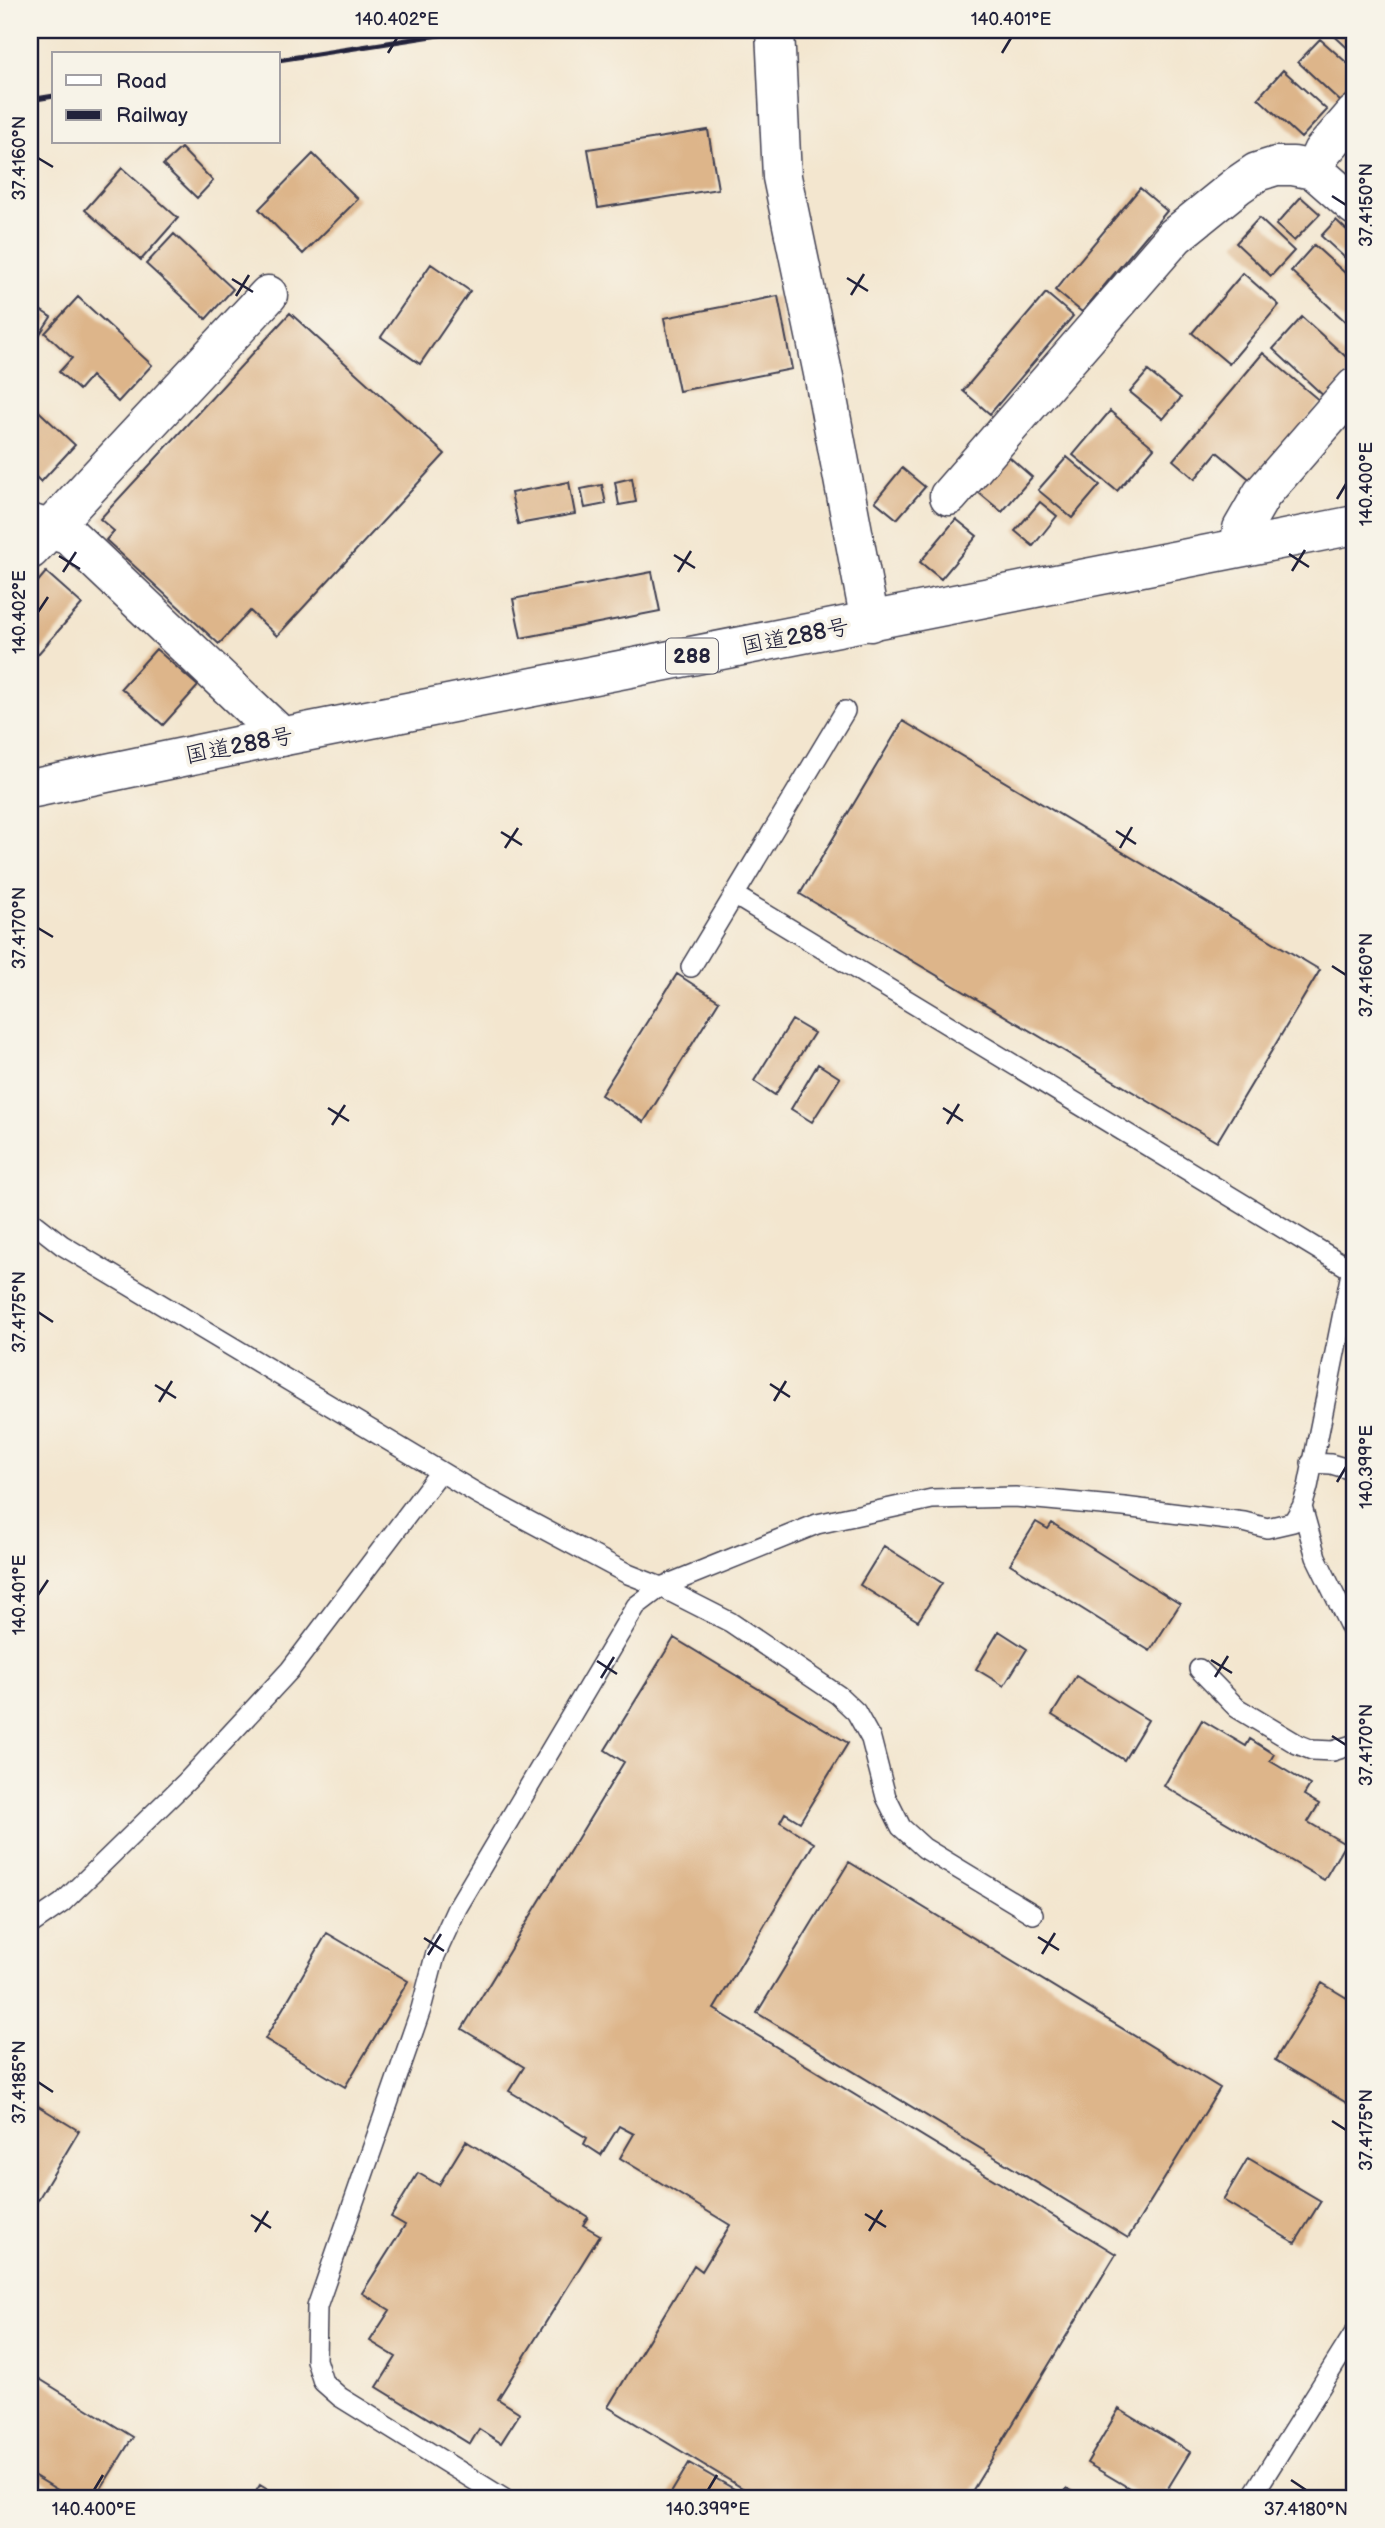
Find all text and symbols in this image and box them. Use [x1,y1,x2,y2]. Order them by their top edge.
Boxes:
text: 140.402°E [355,9,439,30]
text: 140.401°E [971,9,1052,30]
legend [52,52,280,144]
text: Road [116,69,167,94]
text: Railway [116,103,188,128]
text: 37.4160°N [9,116,30,200]
text: 37.4150°N [1356,163,1377,247]
text: 140.400°E [1356,442,1377,526]
text: 140.402°E [9,570,30,654]
street label: 国道288号 [739,613,852,661]
road number: 288 [666,638,718,674]
street label: 国道288号 [183,722,296,770]
text: 37.4170°N [9,887,30,969]
text: 37.4160°N [1356,933,1377,1017]
text: 37.4175°N [9,1271,30,1353]
text: 140.399°E [1356,1425,1377,1509]
text: 140.401°E [9,1554,30,1635]
text: 37.4170°N [1356,1704,1377,1786]
text: 37.4185°N [9,2040,30,2124]
text: 37.4175°N [1356,2089,1377,2171]
text: 140.400°E [52,2499,136,2520]
text: 140.399°E [666,2499,750,2520]
text: 37.4180°N [1264,2499,1348,2520]

